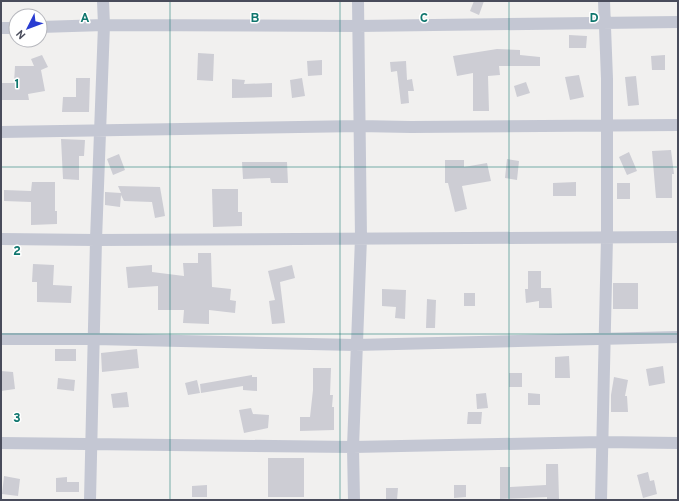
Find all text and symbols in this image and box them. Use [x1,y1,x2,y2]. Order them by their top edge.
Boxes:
north arrow [8,8,48,48]
text: A [80,11,90,27]
text: B [251,11,260,27]
text: C [420,11,428,27]
text: D [589,11,599,27]
text: N [13,26,29,42]
text: 1 [14,77,20,93]
text: 2 [13,244,21,260]
text: 3 [13,411,21,427]

